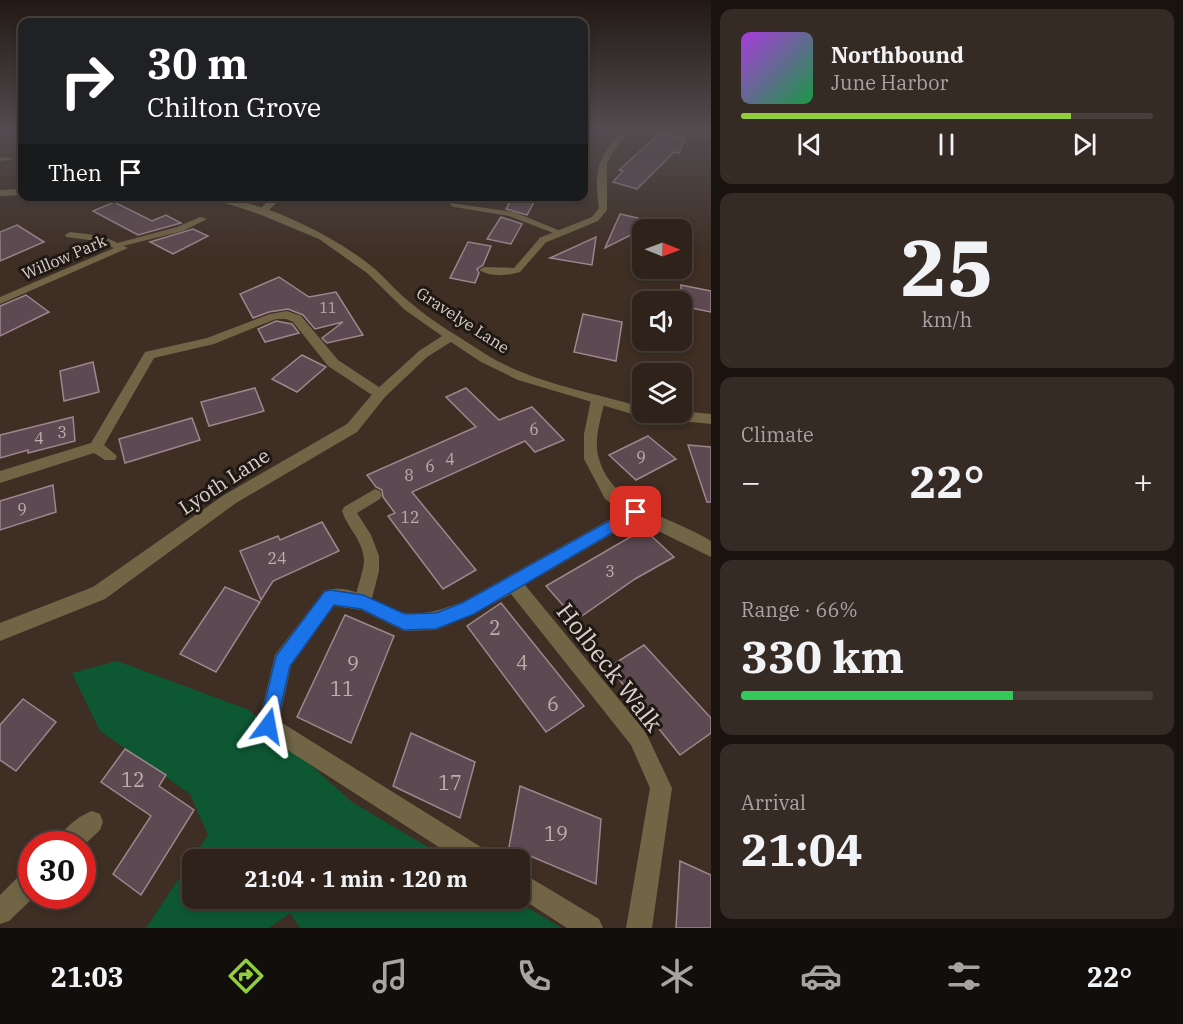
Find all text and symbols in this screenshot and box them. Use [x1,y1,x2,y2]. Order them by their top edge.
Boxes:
text: 30 m [147,36,248,91]
text: Northbound [831,40,964,69]
icon: right [48,42,126,120]
text: June Harbor [831,69,948,96]
text: Chilton Grove [147,89,321,124]
icon: previous [793,128,826,161]
icon: pause [930,128,963,161]
icon: next [1068,128,1101,161]
icon: arrive [114,156,147,189]
text: Then [48,158,102,187]
text: 25 [900,216,994,317]
north arrow [632,219,692,279]
map controls [632,219,692,423]
street label: Willow Park [19,230,110,284]
street label: Gravelye Lane [413,283,513,357]
button: sound [632,291,692,351]
house number: 11 [320,299,336,317]
text: km/h [922,306,972,333]
button: layers [632,363,692,423]
house number: 6 [529,419,539,439]
text: Climate [741,421,814,448]
house number: 3 [57,422,67,442]
house number: 4 [34,428,44,448]
street label: Lyoth Lane [173,441,275,521]
house number: 9 [636,447,646,467]
house number: 4 [445,449,455,469]
text: 22° [909,452,985,510]
house number: 6 [425,456,435,476]
text: − [741,460,761,503]
text: + [1133,460,1153,503]
house number: 8 [404,465,414,485]
pin [610,486,661,537]
icon: arrive [619,495,652,528]
house number: 9 [17,499,27,519]
house number: 12 [400,507,420,527]
house number: 24 [267,548,287,568]
house number: 3 [605,561,615,581]
street label: Holbeck Walk [550,596,670,738]
text: Range · 66% [741,596,858,623]
house number: 2 [489,614,501,641]
text: 330 km [741,627,904,685]
house number: 4 [516,649,528,676]
house number: 9 [347,650,359,677]
house number: 11 [330,675,354,702]
house number: 6 [547,690,559,717]
position arrow [236,694,300,758]
house number: 12 [121,766,145,793]
house number: 17 [438,769,462,796]
text: Arrival [741,789,806,816]
house number: 19 [544,820,568,847]
text: 21:04 [741,820,863,878]
speed limit sign: 30 [18,831,96,909]
text: 21:04 · 1 min · 120 m [244,864,468,893]
icon: directions [225,955,267,997]
icon: music [369,955,411,997]
icon: phone [513,955,555,997]
icon: climate [656,955,698,997]
icon: car [800,955,842,997]
icon: filters [943,955,985,997]
text: 21:03 [51,959,124,994]
text: 22° [1087,959,1132,994]

